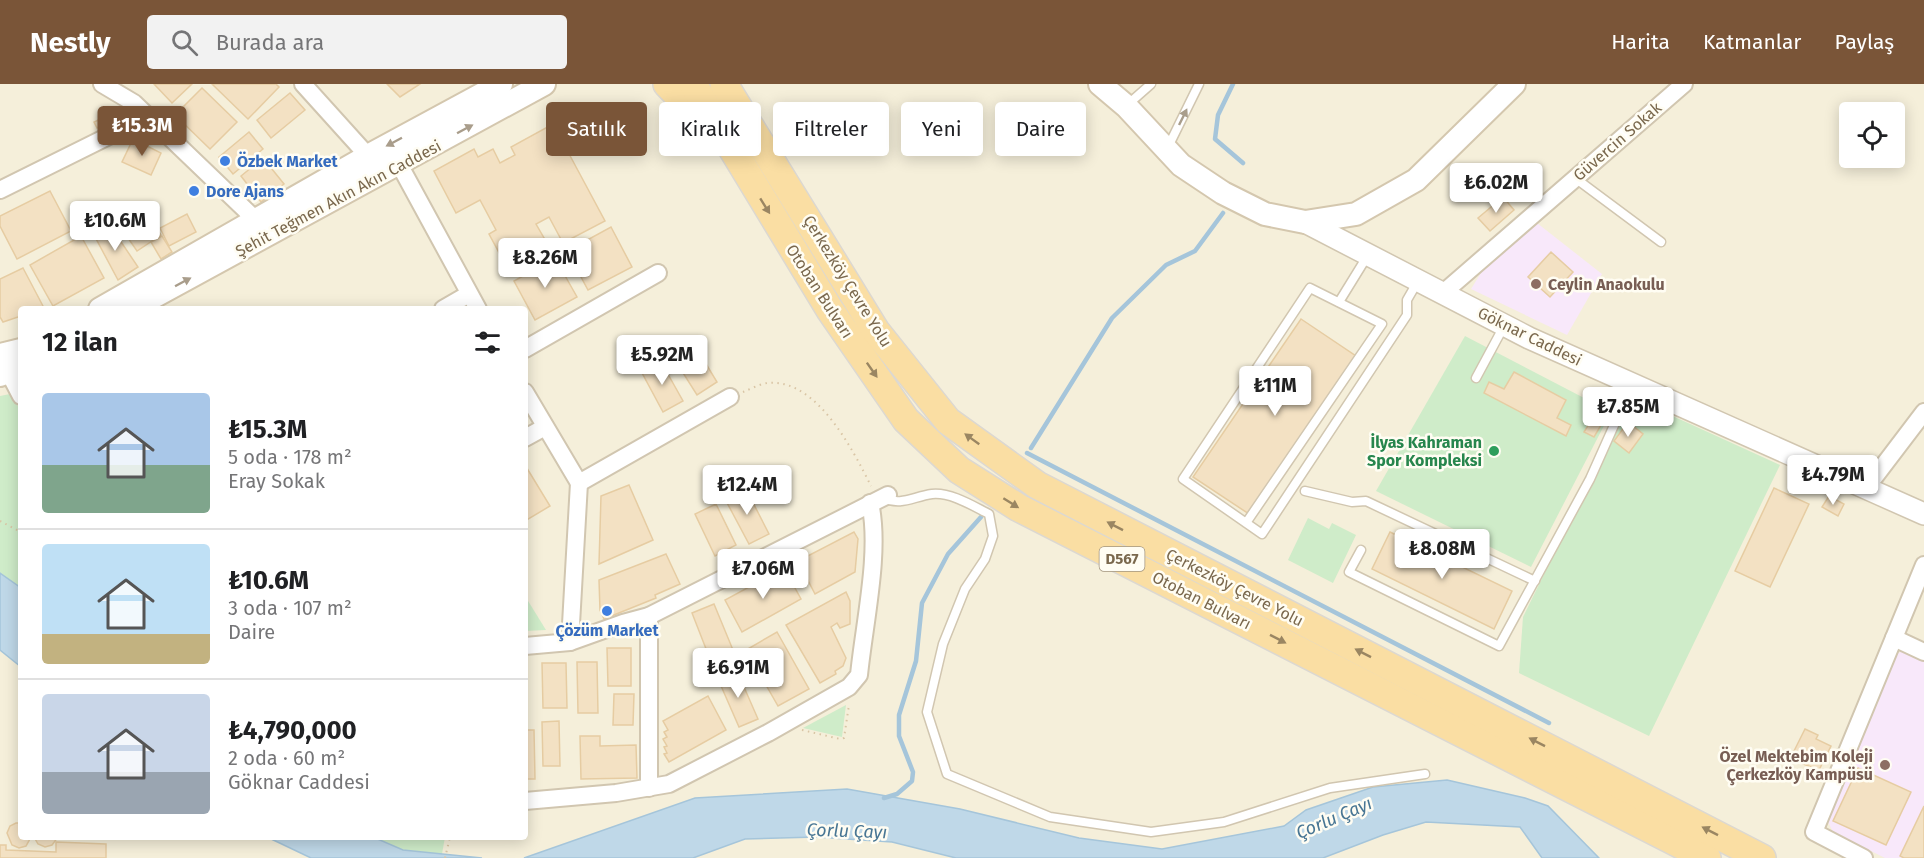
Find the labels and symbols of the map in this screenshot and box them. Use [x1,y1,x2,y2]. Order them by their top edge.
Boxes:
street label: Güvercin Sokak [1569,97,1666,185]
pin: ₺15.3M [93,106,191,157]
one-way arrow [1179,109,1188,126]
one-way arrow [457,124,474,134]
street label: Şehit Teğmen Akın Akın Caddesi [232,136,445,262]
one-way arrow [386,137,403,147]
place label: Özbek Market [237,151,338,171]
marker: Özbek Market [218,154,232,168]
pin: ₺6.02M [1447,163,1545,214]
place label: Dore Ajans [206,182,284,201]
marker: Dore Ajans [187,184,201,198]
one-way arrow [760,198,771,215]
pin: ₺10.6M [66,201,164,252]
street label: Çerkezköy Çevre Yolu [798,212,896,351]
pin: ₺8.26M [496,238,594,289]
street label: Otoban Bulvarı [782,241,857,342]
place label: Ceylin Anaokulu [1548,275,1665,294]
one-way arrow [175,277,192,287]
marker: Ceylin Anaokulu [1529,277,1543,291]
street label: Göknar Caddesi [1475,303,1585,370]
pin: ₺5.92M [613,335,711,386]
one-way arrow [866,361,878,377]
pin: ₺11M [1239,366,1311,417]
pin: ₺7.85M [1579,387,1677,438]
one-way arrow [965,433,980,445]
place label: İlyas Kahraman Spor Kompleksi [1367,433,1482,470]
marker: İlyas Kahraman Spor Kompleksi [1487,444,1501,458]
pin: ₺4.79M [1784,455,1882,506]
pin: ₺12.4M [698,465,796,516]
one-way arrow [1003,497,1019,508]
one-way arrow [1106,521,1124,531]
pin: ₺8.08M [1393,529,1491,580]
street label: Çerkezköy Çevre Yolu [1162,545,1307,631]
road number: D567 [1100,547,1144,571]
pin: ₺7.06M [714,549,812,600]
street label: Otoban Bulvarı [1149,567,1254,633]
marker: Çözüm Market [600,604,614,618]
place label: Çözüm Market [555,621,659,642]
one-way arrow [1270,634,1287,644]
pin: ₺6.91M [689,648,787,699]
one-way arrow [1355,648,1372,658]
one-way arrow [1528,737,1545,747]
place label: Özel Mektebim Koleji Çerkezköy Kampüsü [1719,746,1873,786]
marker: Özel Mektebim Koleji Çerkezköy Kampüsü [1878,758,1892,772]
water label: Çorlu Çayı [1293,792,1375,844]
water label: Çorlu Çayı [806,819,888,843]
one-way arrow [1702,826,1719,836]

